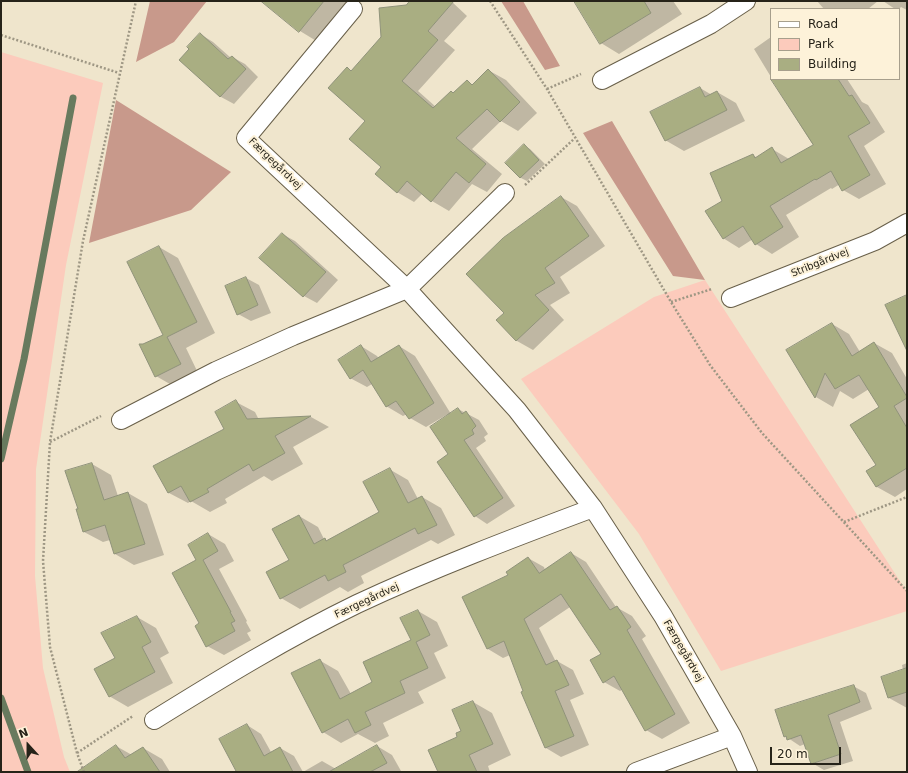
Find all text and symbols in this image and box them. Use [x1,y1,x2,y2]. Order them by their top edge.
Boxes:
legend [770,8,900,80]
text: Road [808,17,838,31]
text: Park [808,37,834,51]
text: Building [808,57,857,71]
street label: Færgegårdvej [246,136,304,192]
street label: Stribgårdvej [789,246,851,280]
street label: Færgegårdvej [333,581,401,621]
street label: Færgegårdvej [660,618,706,684]
north arrow [8,725,48,765]
text: N [17,726,30,741]
scale bar [772,739,843,765]
text: 20 m [777,747,808,761]

